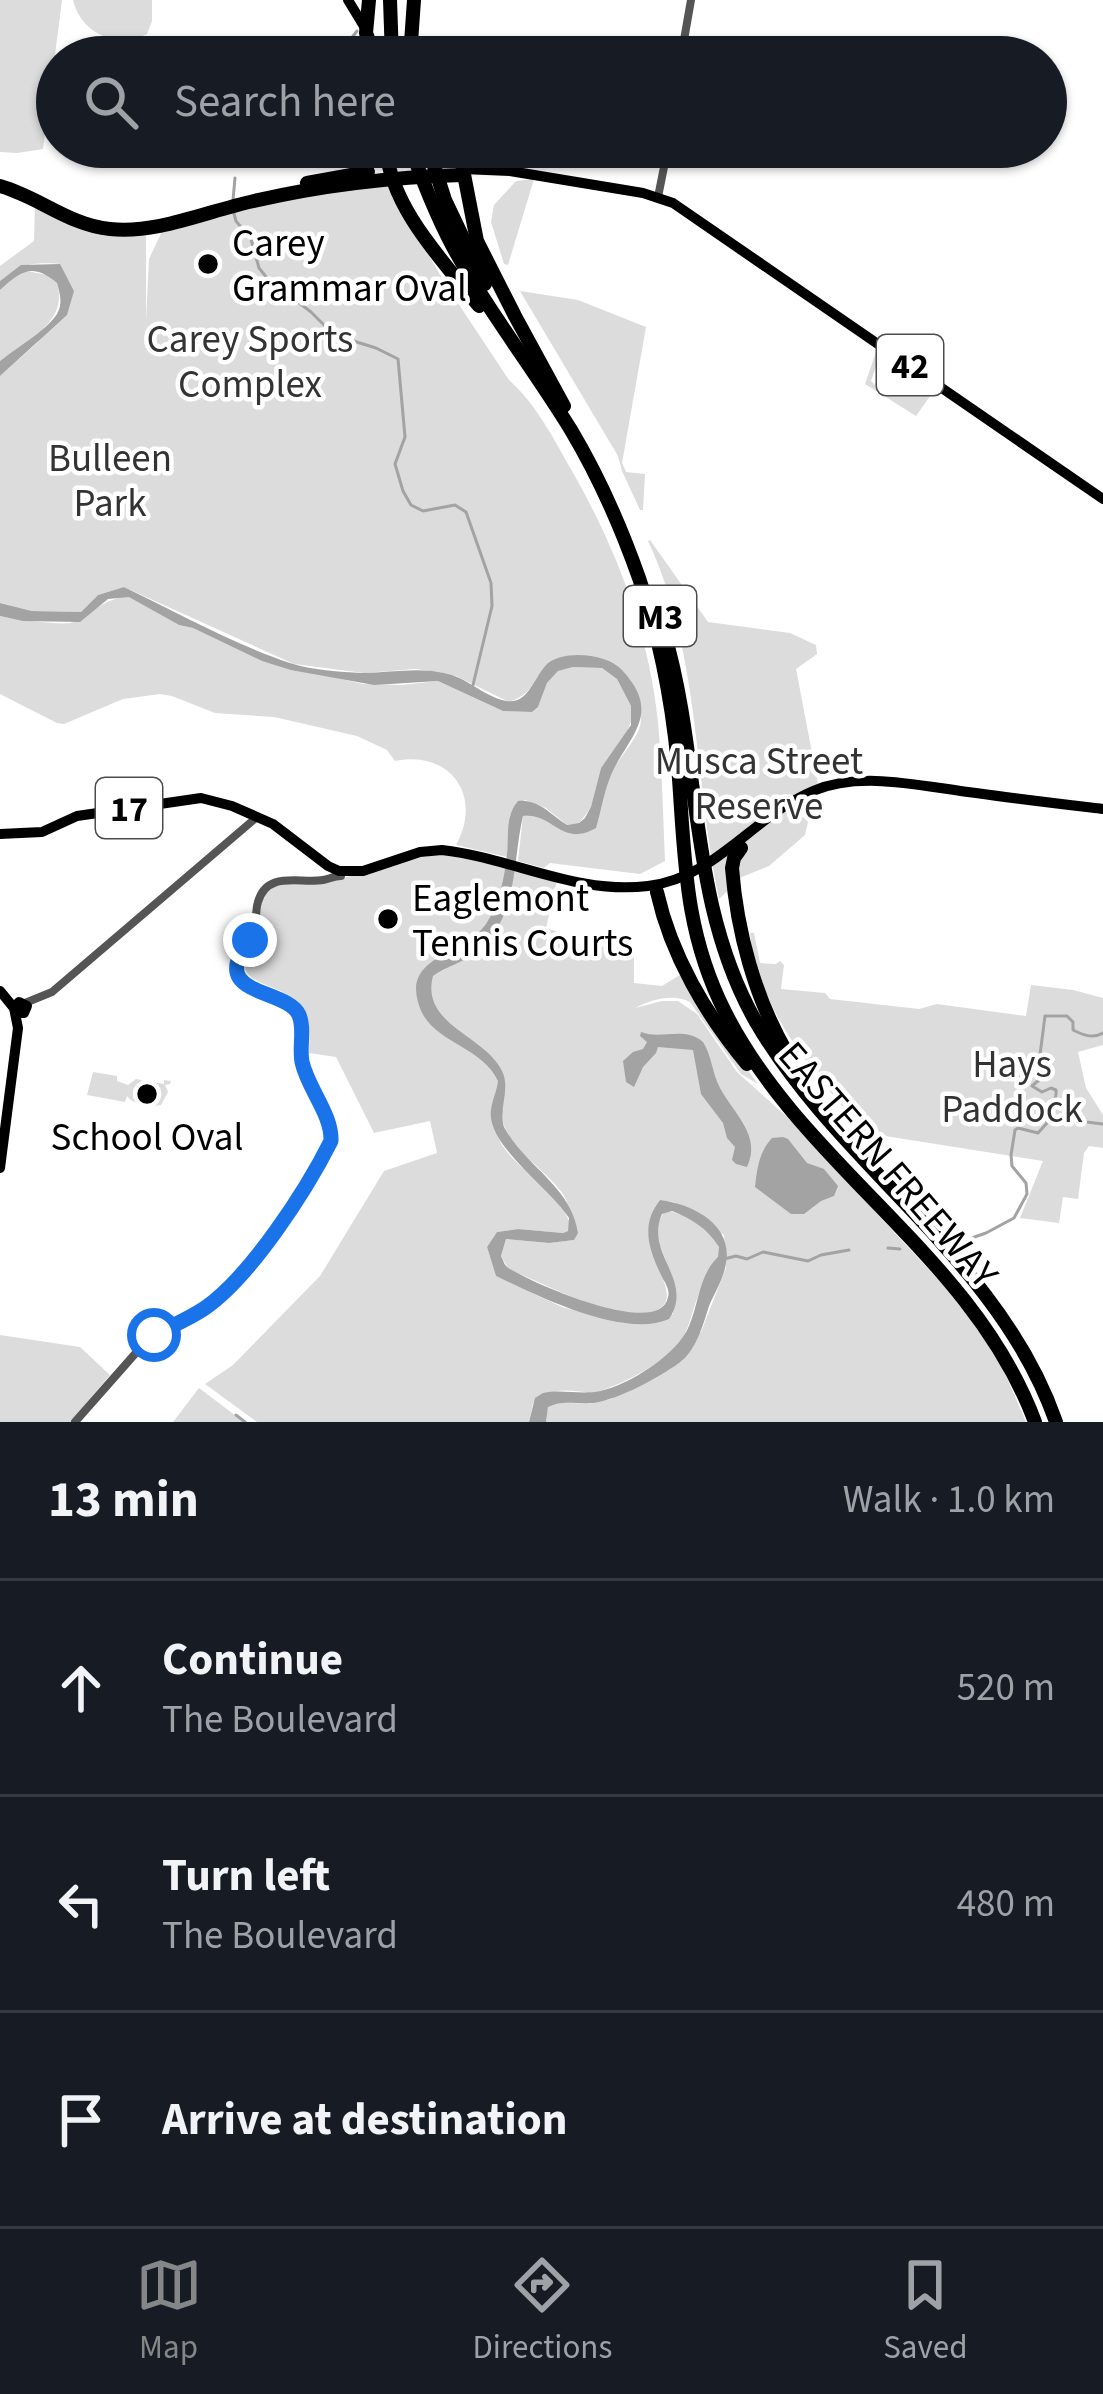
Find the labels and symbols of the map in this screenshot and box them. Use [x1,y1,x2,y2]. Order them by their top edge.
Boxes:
place label: Carey Grammar Oval [232,216,467,317]
marker: Carey Grammar Oval [195,251,221,277]
park label: Carey Sports Complex [147,312,353,413]
road number: 42 [877,335,943,395]
park label: Bulleen Park [48,431,172,532]
road number: M3 [624,586,696,646]
park label: Musca Street Reserve [655,734,863,835]
road number: 17 [96,778,162,838]
place label: Eaglemont Tennis Courts [412,871,633,972]
marker: Eaglemont Tennis Courts [375,906,401,932]
route end [223,913,277,967]
street label: EASTERN FREEWAY [764,1030,1011,1301]
park label: Hays Paddock [941,1037,1083,1138]
marker: School Oval [134,1081,160,1107]
place label: School Oval [51,1110,243,1166]
route start [127,1308,181,1362]

